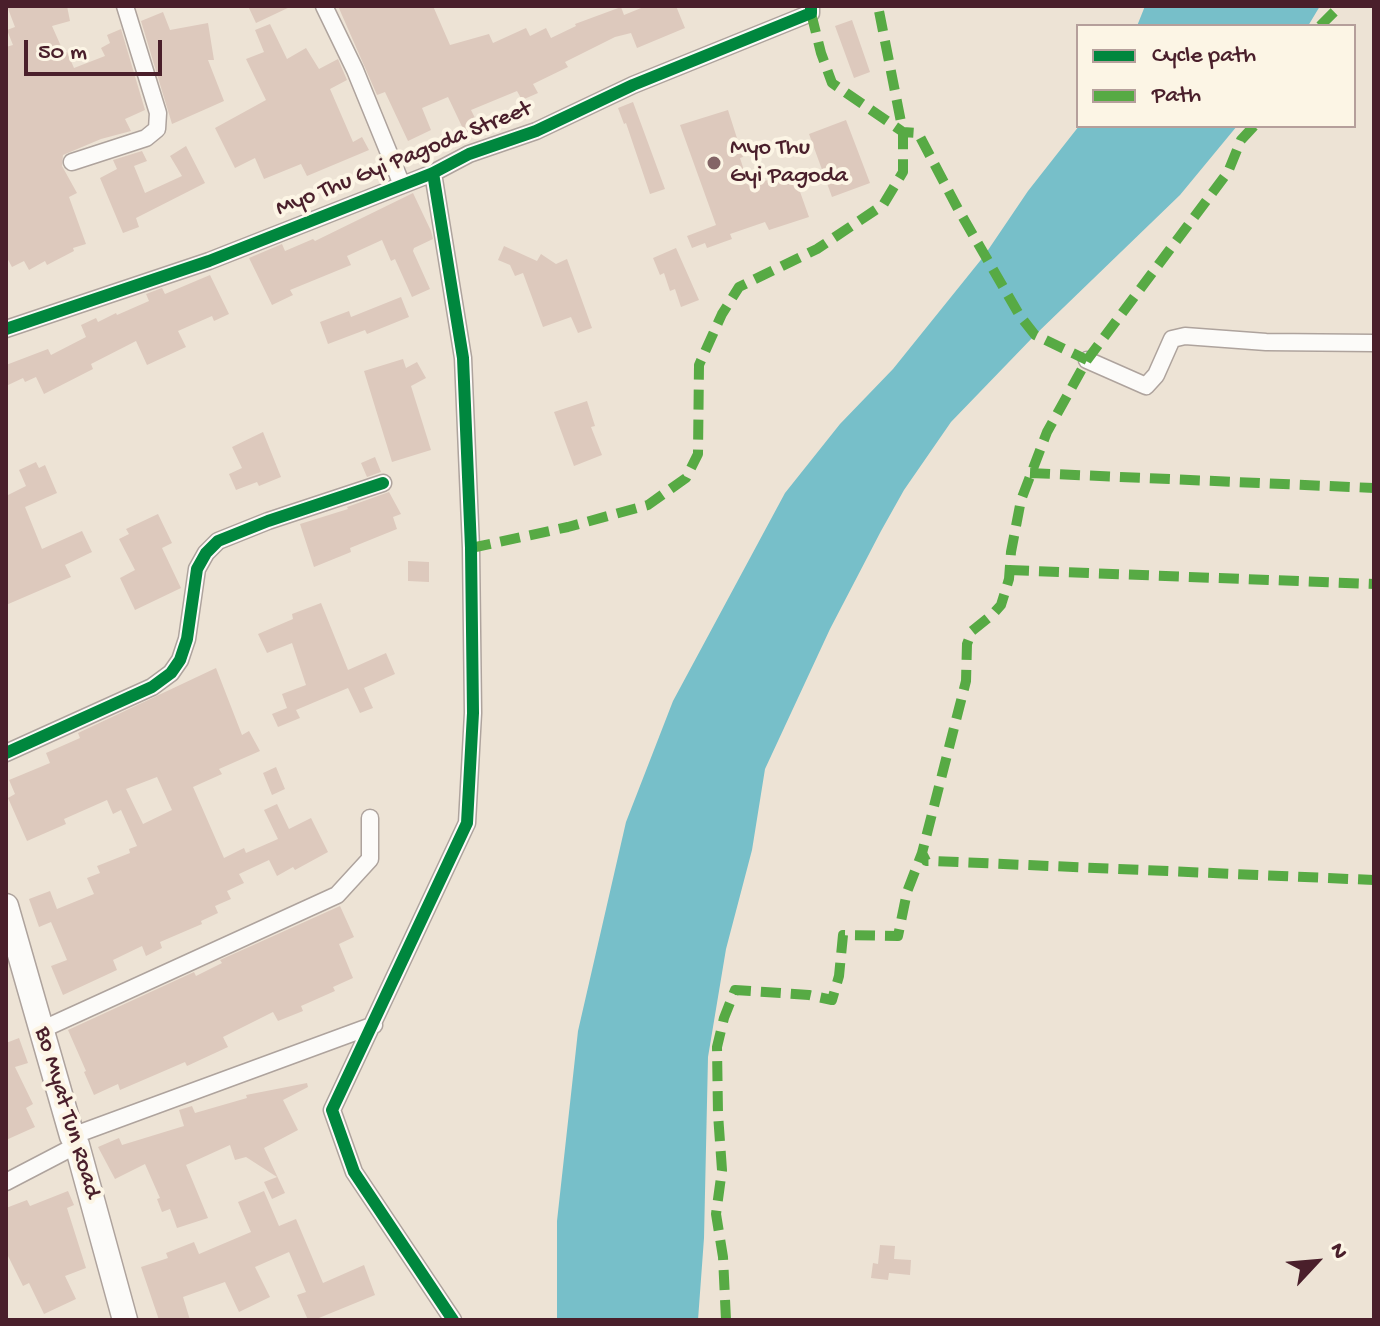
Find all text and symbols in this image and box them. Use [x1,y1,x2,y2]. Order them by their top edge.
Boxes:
scale bar [28,24,166,74]
legend [1076,24,1356,128]
text: 50 m [38,39,87,68]
text: Cycle path [1152,42,1256,71]
text: Path [1152,82,1201,111]
street label: Myo Thu Gyi Pagoda Street [272,95,536,225]
place label: Myo Thu Gyi Pagoda [730,135,848,191]
marker: Myo Thu Gyi Pagoda [705,154,723,172]
street label: Bo Myat Tun Road [26,1024,106,1202]
north arrow [1276,1222,1356,1302]
text: N [1323,1239,1352,1264]

